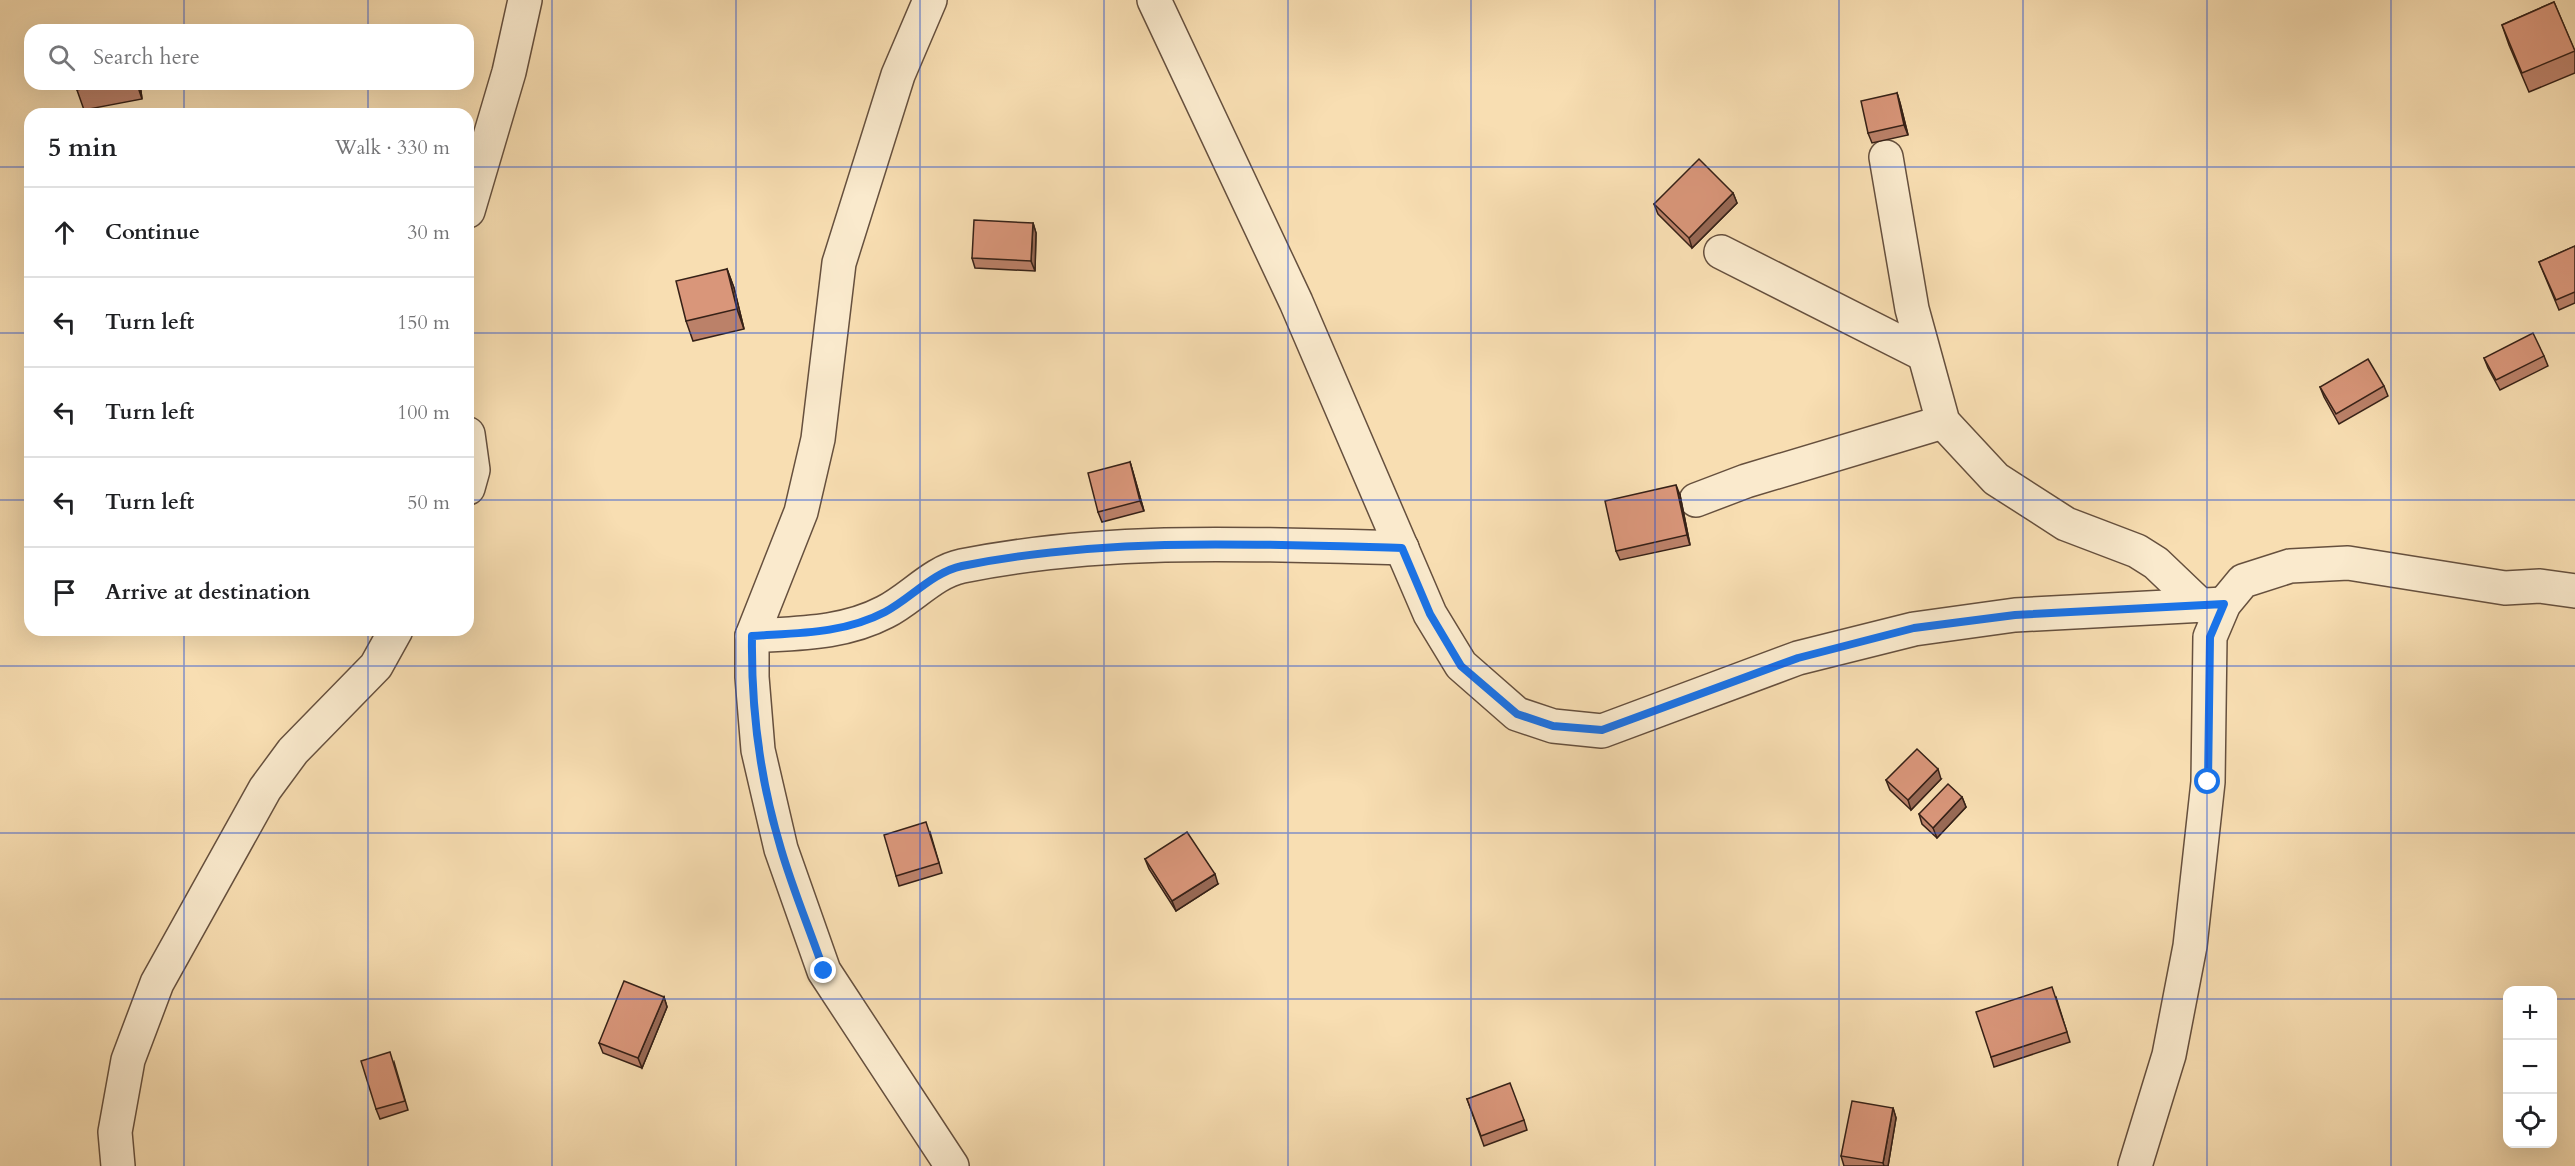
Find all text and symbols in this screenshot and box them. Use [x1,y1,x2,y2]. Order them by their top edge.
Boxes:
search box [24,24,474,90]
icon: search [45,41,78,74]
text: Search here [93,42,200,72]
text: 5 min [48,130,117,165]
text: Walk · 330 m [335,134,450,161]
icon: ahead [48,216,81,249]
text: Continue [105,217,200,247]
text: 30 m [407,219,450,246]
icon: left [48,306,81,339]
text: Turn left [105,307,194,337]
text: 150 m [397,309,450,336]
icon: left [48,396,81,429]
text: Turn left [105,397,194,427]
text: 100 m [397,399,450,426]
icon: left [48,486,81,519]
text: Turn left [105,487,194,517]
text: 50 m [407,489,450,516]
icon: arrive [48,576,81,609]
text: Arrive at destination [105,577,310,607]
route start [2194,768,2220,794]
route end [810,957,836,983]
map controls [2503,986,2557,1148]
button: + [2503,986,2557,1040]
button: − [2503,1040,2557,1094]
button: locate [2503,1094,2557,1148]

